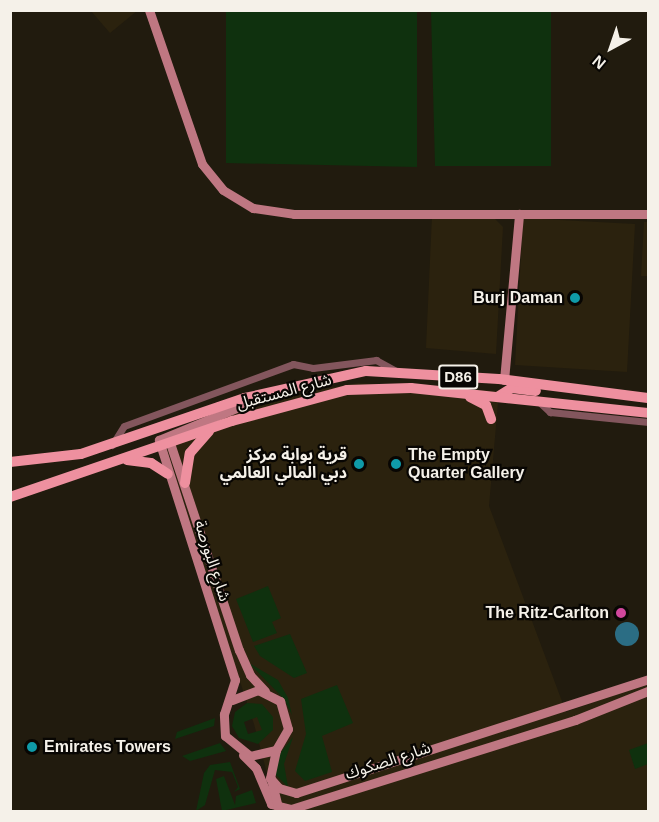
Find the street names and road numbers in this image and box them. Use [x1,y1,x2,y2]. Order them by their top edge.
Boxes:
road number: D86 [437,365,479,389]
street label: شارع المستقبل [234,370,334,414]
street label: شارع البورصة [190,518,234,604]
street label: شارع الصكوك [343,738,433,784]

